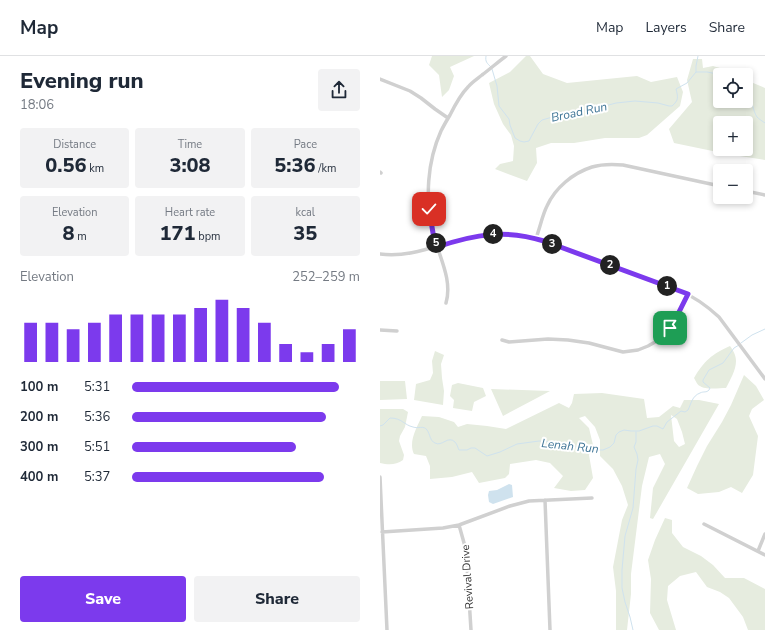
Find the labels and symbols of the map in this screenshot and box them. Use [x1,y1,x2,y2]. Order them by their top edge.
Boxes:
water label: Broad Run [549,98,609,126]
pin [412,192,446,226]
pin: 4 [483,224,503,244]
pin: 5 [426,233,446,253]
pin: 3 [542,234,562,254]
pin: 2 [600,255,620,275]
pin: 1 [657,276,677,296]
pin [653,311,687,345]
water label: Lenah Run [541,435,600,457]
street label: Revival Drive [458,544,477,610]

